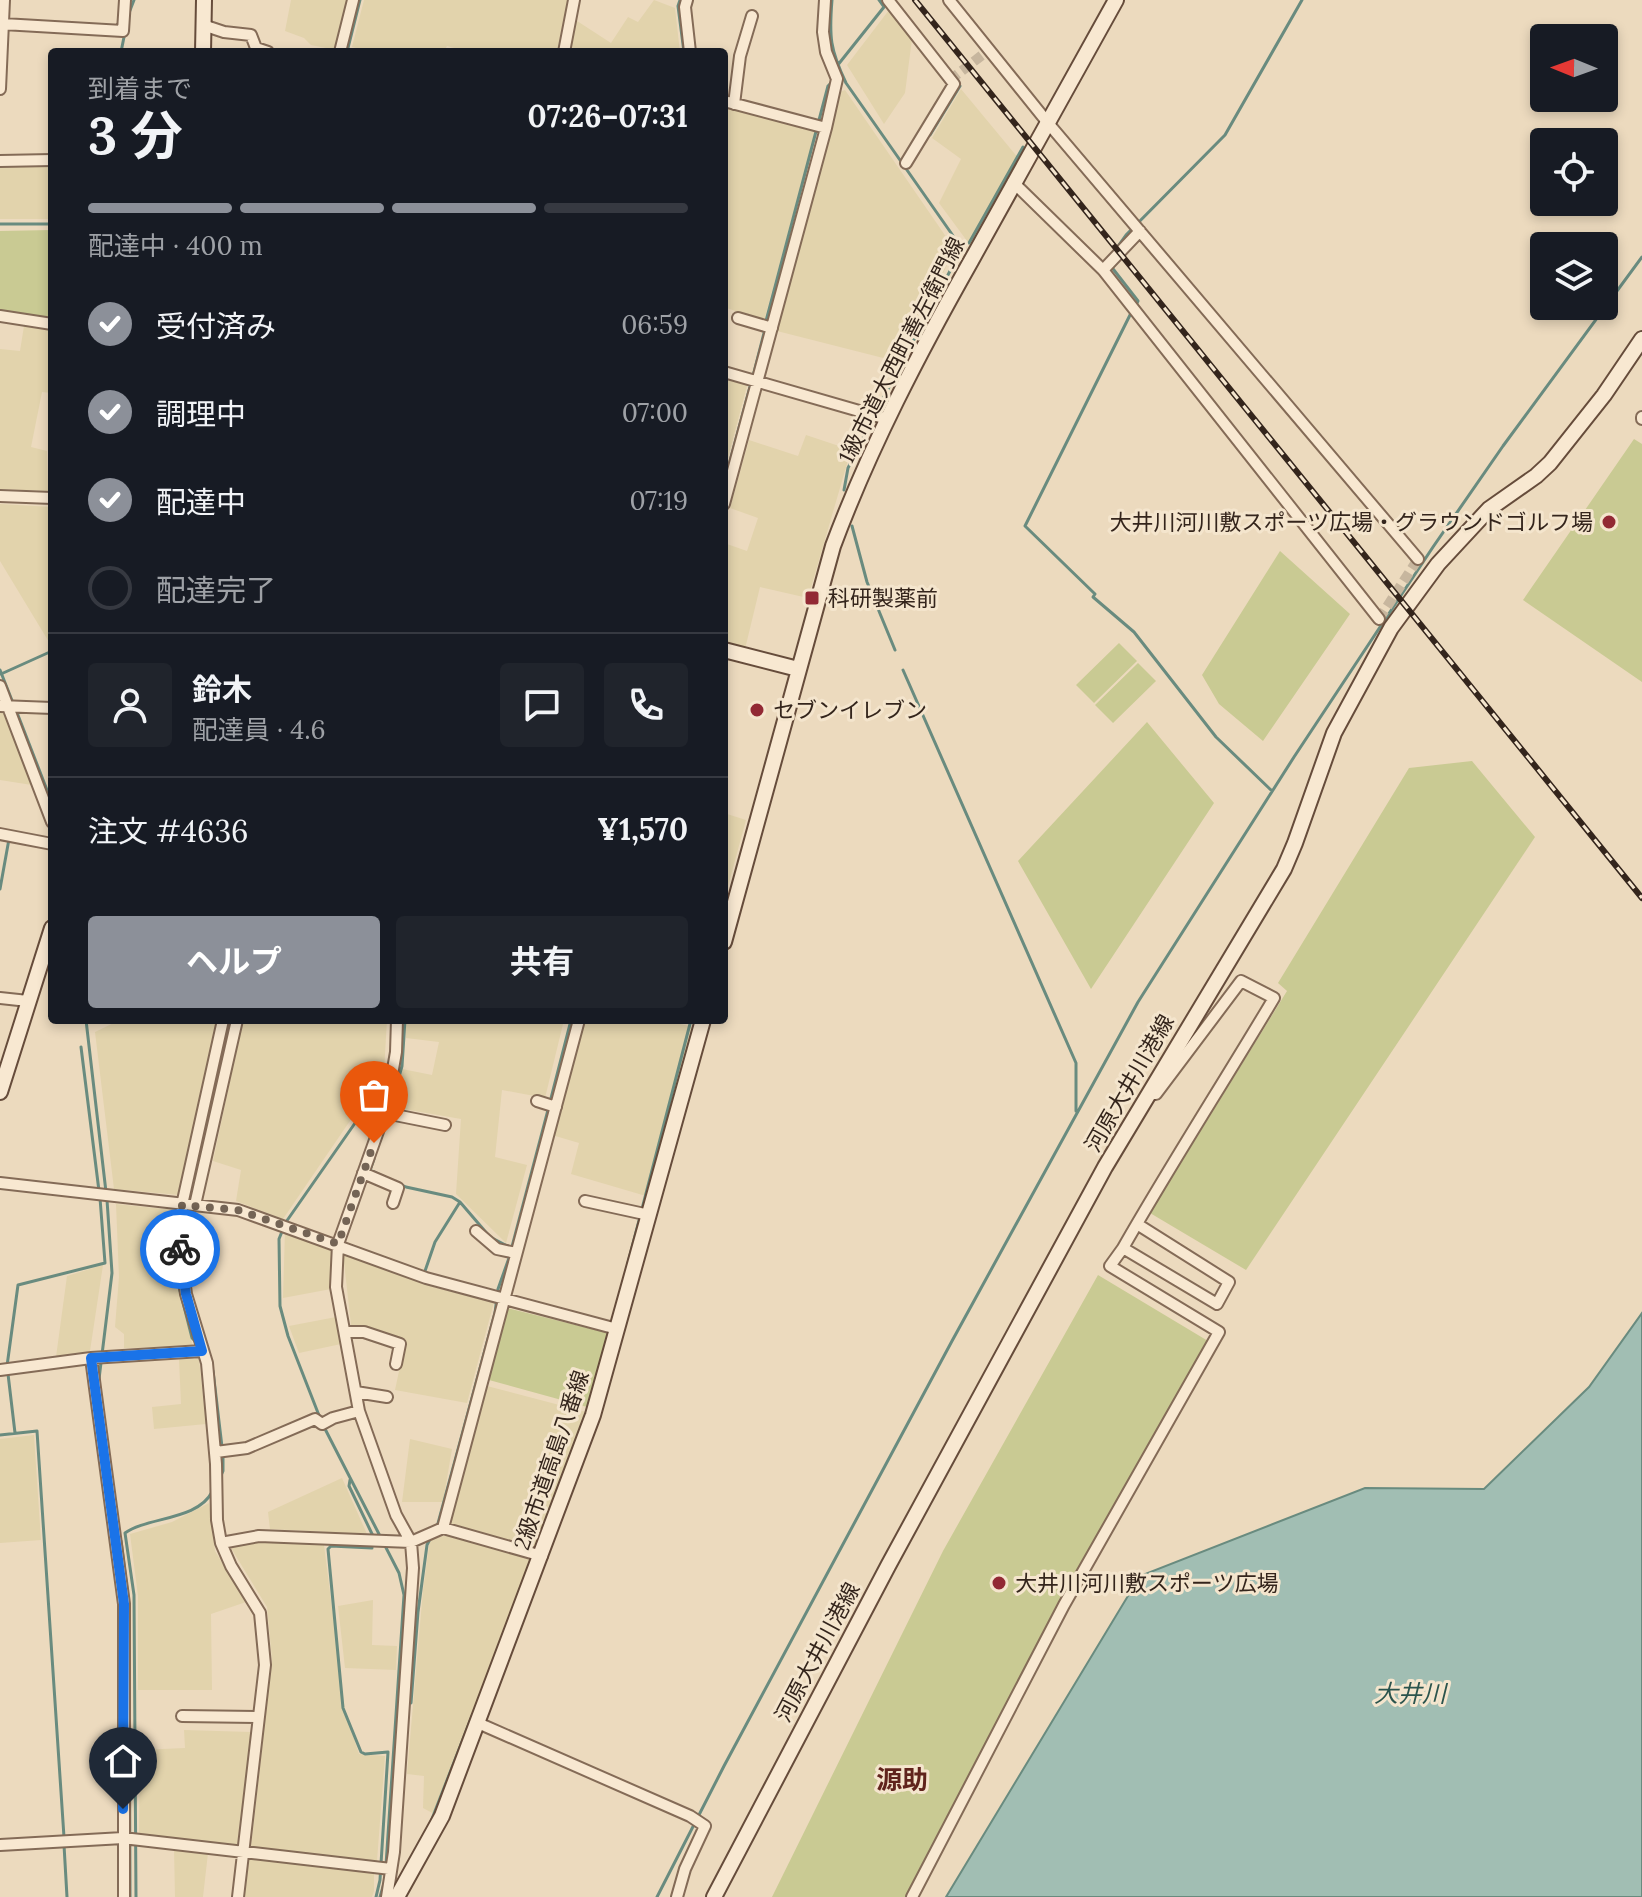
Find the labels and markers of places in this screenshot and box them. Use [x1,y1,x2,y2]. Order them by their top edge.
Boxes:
place label: 大井川河川敷スポーツ広場・グラウンドゴルフ場 [1109,508,1593,536]
marker: 大井川河川敷スポーツ広場・グラウンドゴルフ場 [1600,513,1618,531]
place label: 科研製薬前 [828,584,938,612]
marker: 科研製薬前 [803,589,821,607]
place label: セブンイレブン [773,696,927,724]
marker: セブンイレブン [748,701,766,719]
pin [340,1061,408,1143]
place label: 大井川河川敷スポーツ広場 [1015,1569,1279,1597]
marker: 大井川河川敷スポーツ広場 [990,1574,1008,1592]
pin [89,1727,157,1809]

